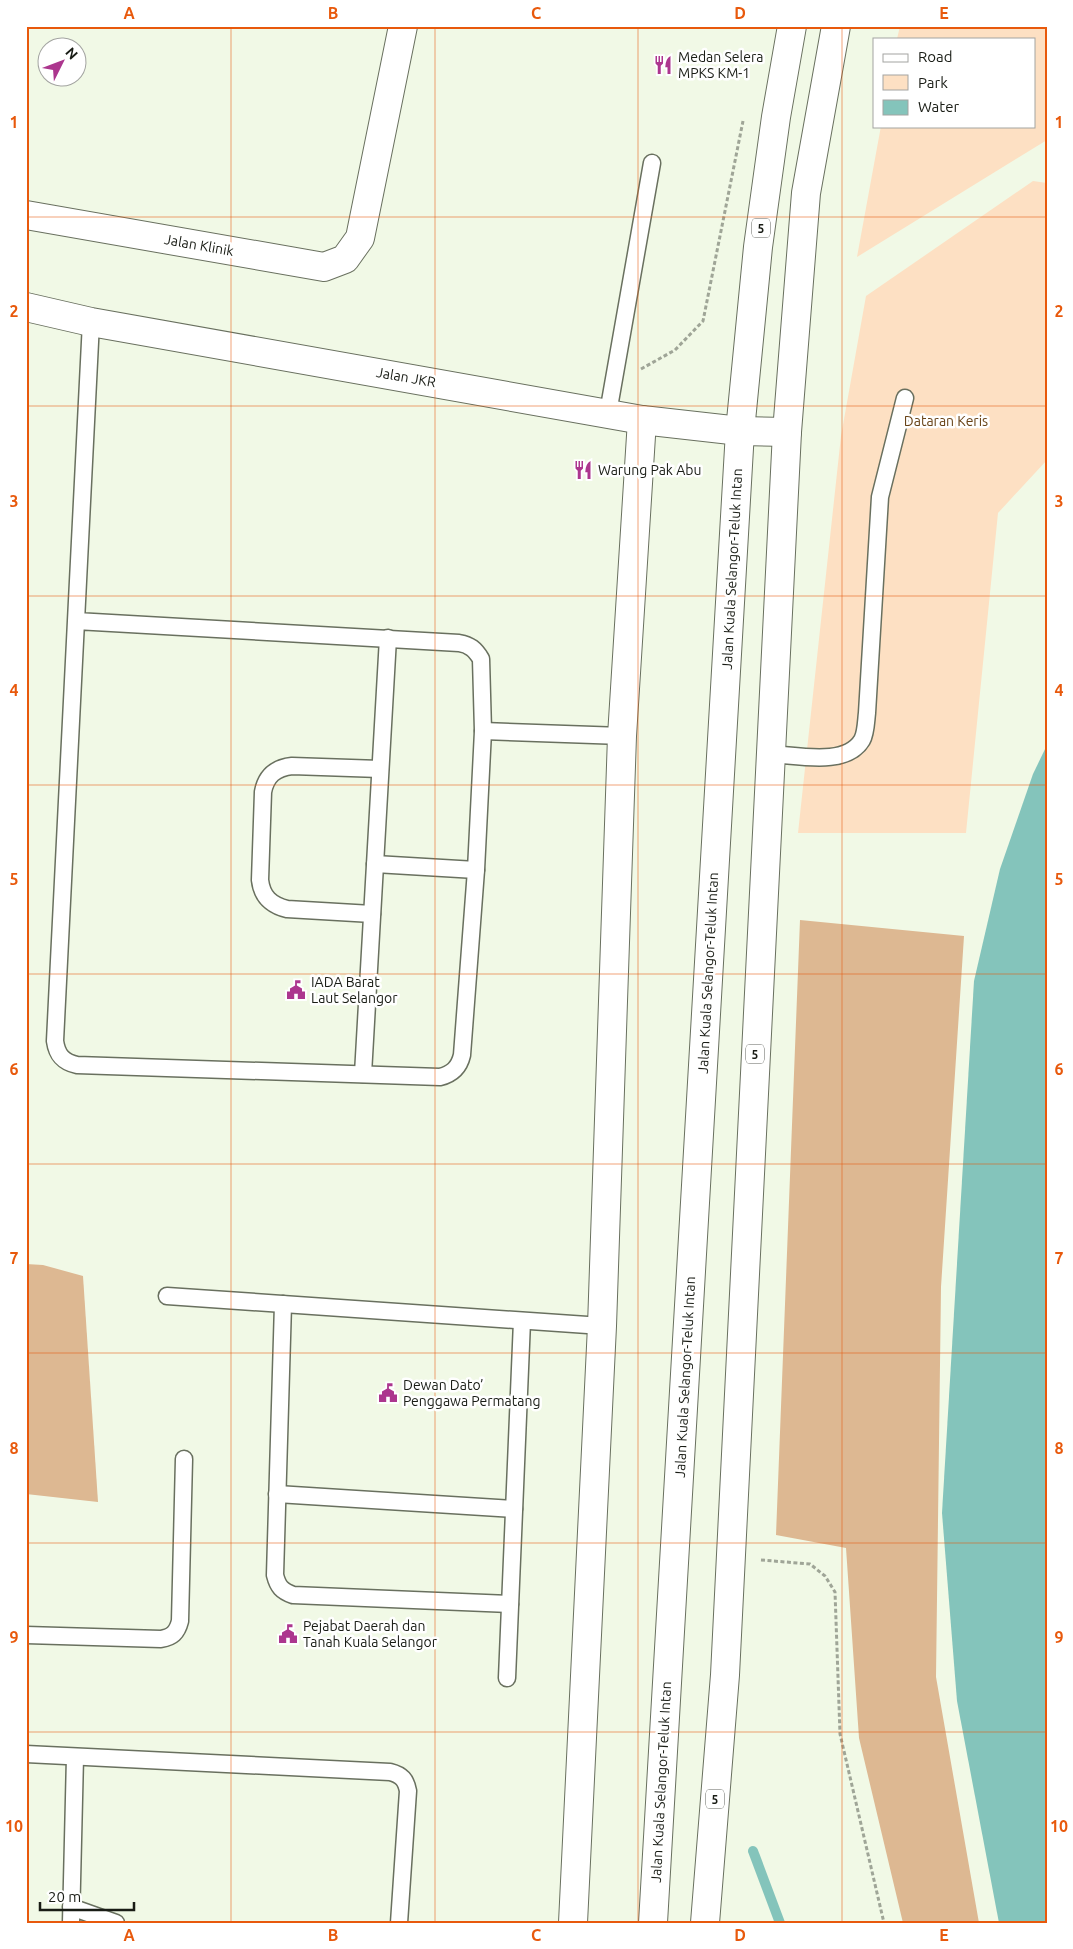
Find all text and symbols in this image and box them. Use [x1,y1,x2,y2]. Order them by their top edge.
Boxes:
text: A [123,4,135,22]
text: B [328,4,338,22]
text: C [531,4,541,22]
text: D [734,4,746,22]
text: E [939,4,949,22]
north arrow [38,38,88,88]
legend [873,38,1036,128]
text: N [62,44,81,63]
text: Road [918,48,953,65]
place label: Medan Selera MPKS KM-1 [678,49,763,81]
restaurant icon: Medan Selera MPKS KM-1 [652,54,674,76]
text: Park [918,74,948,91]
text: Water [918,98,959,115]
text: 1 [9,113,19,131]
text: 1 [1054,113,1064,131]
road number: 5 [752,218,770,238]
street label: Jalan Klinik [163,231,235,259]
text: 2 [9,302,19,320]
text: 2 [1054,302,1064,320]
street label: Jalan JKR [375,364,437,390]
park label: Dataran Keris [904,413,988,429]
restaurant icon: Warung Pak Abu [572,459,594,481]
place label: Warung Pak Abu [598,462,701,478]
street label: Jalan Kuala Selangor-Teluk Intan [719,468,745,670]
text: 3 [9,492,19,510]
text: 3 [1054,492,1064,510]
text: 4 [9,681,19,699]
text: 4 [1054,681,1064,699]
text: 5 [9,870,19,888]
text: 5 [1054,870,1064,888]
street label: Jalan Kuala Selangor-Teluk Intan [695,872,721,1074]
place label: IADA Barat Laut Selangor [311,974,398,1006]
public building icon: IADA Barat Laut Selangor [285,979,307,1001]
road number: 5 [746,1044,764,1064]
text: 6 [9,1060,19,1078]
text: 6 [1054,1060,1064,1078]
text: 7 [9,1249,19,1267]
text: 7 [1054,1249,1064,1267]
street label: Jalan Kuala Selangor-Teluk Intan [672,1276,698,1478]
place label: Dewan Dato’ Penggawa Permatang [403,1377,540,1409]
public building icon: Dewan Dato’ Penggawa Permatang [377,1382,399,1404]
text: 8 [9,1439,19,1457]
text: 8 [1054,1439,1064,1457]
place label: Pejabat Daerah dan Tanah Kuala Selangor [303,1618,438,1650]
public building icon: Pejabat Daerah dan Tanah Kuala Selangor [277,1623,299,1645]
text: 9 [9,1628,19,1646]
text: 9 [1054,1628,1064,1646]
street label: Jalan Kuala Selangor-Teluk Intan [648,1681,674,1883]
road number: 5 [706,1790,724,1808]
text: 10 [5,1817,23,1835]
text: 10 [1050,1817,1068,1835]
scale bar [40,1879,134,1911]
text: 20 m [48,1888,81,1905]
text: A [123,1926,135,1944]
text: B [328,1926,338,1944]
text: C [531,1926,541,1944]
text: D [734,1926,746,1944]
text: E [939,1926,949,1944]

